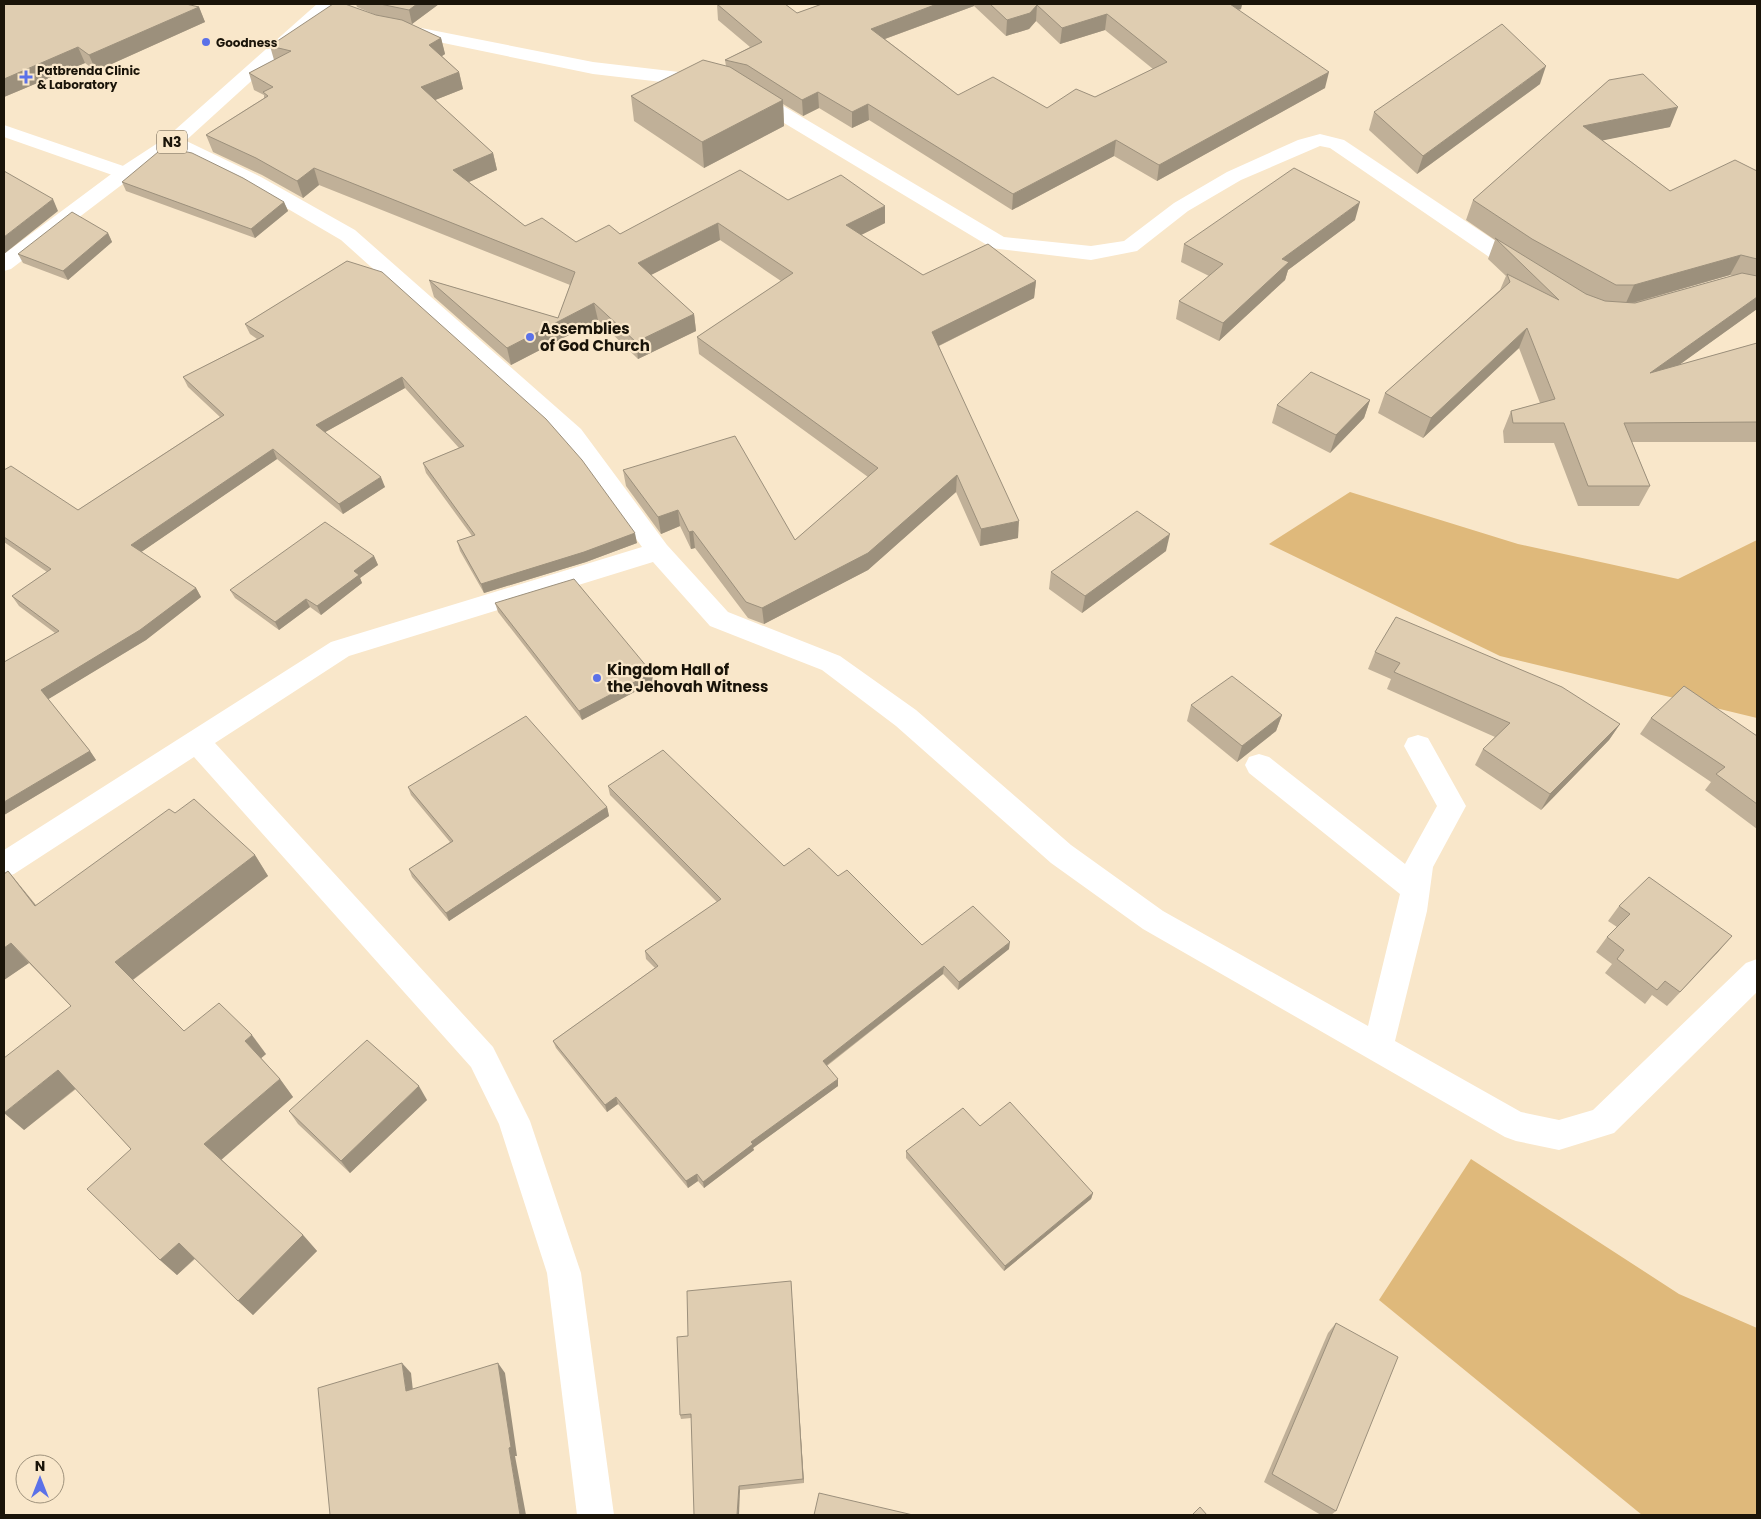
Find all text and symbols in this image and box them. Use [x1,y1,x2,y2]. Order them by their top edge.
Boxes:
place label: Goodness [216,34,278,51]
marker: Goodness [200,36,212,48]
place label: Patbrenda Clinic & Laboratory [37,62,140,93]
marker: Patbrenda Clinic & Laboratory [19,70,33,84]
road number: N3 [157,130,187,154]
place label: Assemblies of God Church [540,318,650,356]
marker: Assemblies of God Church [524,331,536,343]
place label: Kingdom Hall of the Jehovah Witness [607,659,768,697]
marker: Kingdom Hall of the Jehovah Witness [591,672,603,684]
north arrow [15,1454,65,1504]
text: N [35,1456,45,1476]

